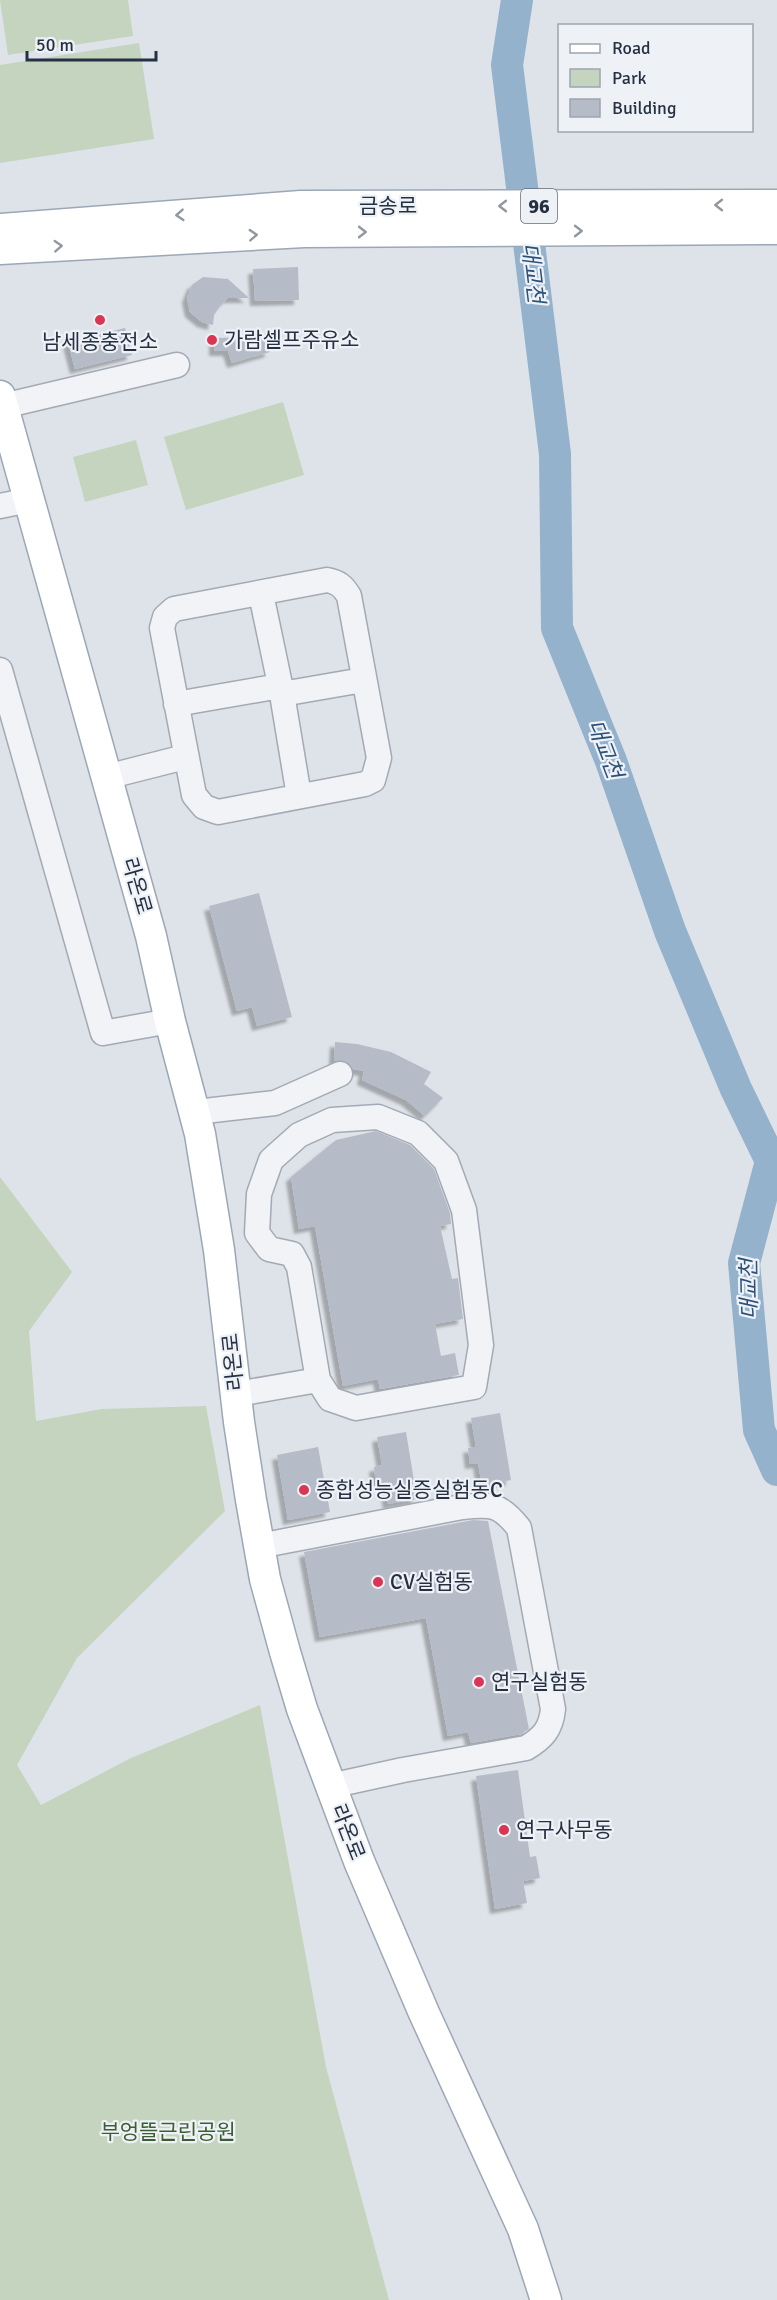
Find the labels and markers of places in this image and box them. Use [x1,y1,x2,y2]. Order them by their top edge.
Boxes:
marker: 남세종충전소 [93,313,107,327]
place label: 가람셀프주유소 [224,327,359,353]
place label: 남세종충전소 [42,329,158,355]
marker: 가람셀프주유소 [205,333,219,347]
place label: 종합성능실증실험동C [316,1477,503,1503]
marker: 종합성능실증실험동C [297,1483,311,1497]
place label: CV실험동 [390,1569,473,1595]
marker: CV실험동 [371,1575,385,1589]
place label: 연구실험동 [491,1669,588,1695]
marker: 연구실험동 [472,1675,486,1689]
place label: 연구사무동 [516,1817,613,1843]
marker: 연구사무동 [497,1823,511,1837]

